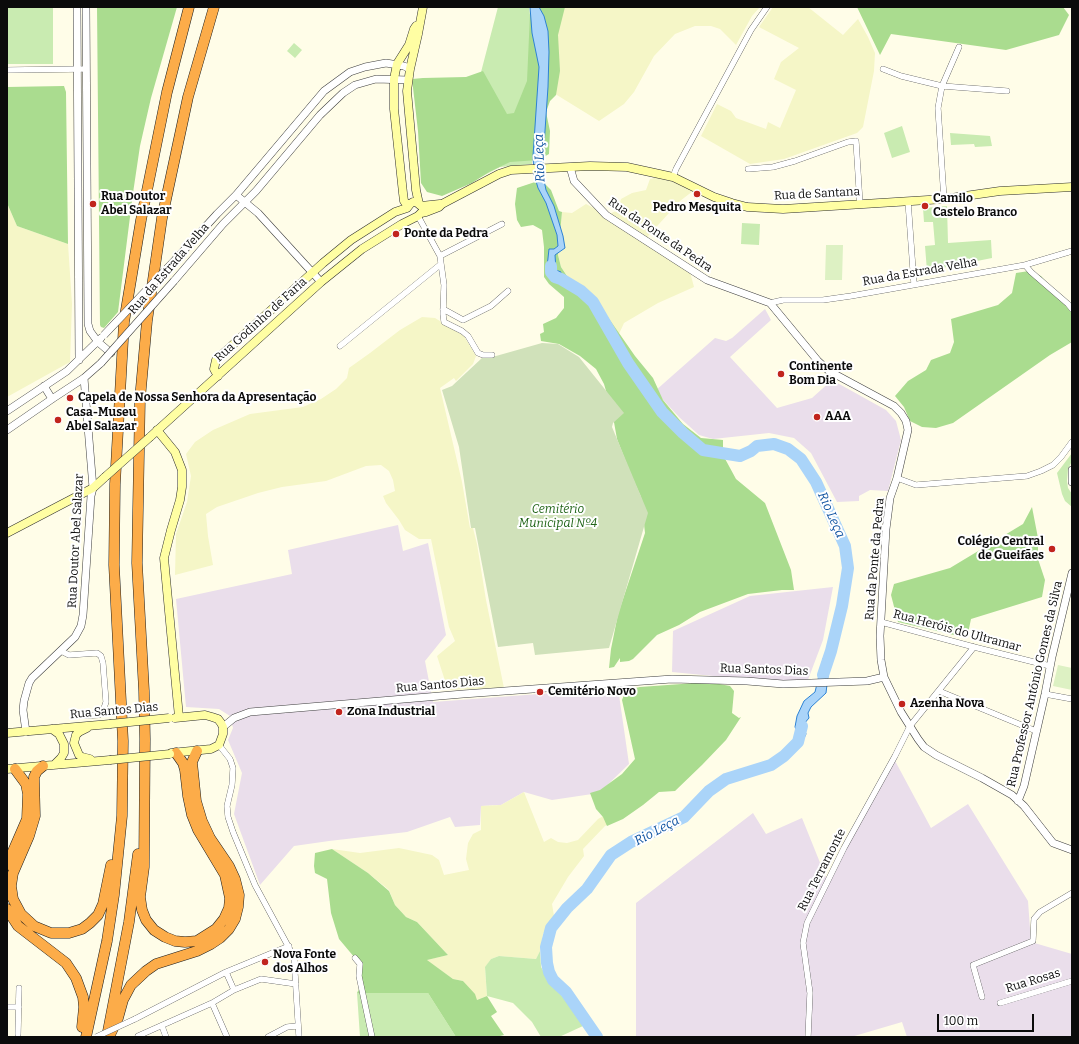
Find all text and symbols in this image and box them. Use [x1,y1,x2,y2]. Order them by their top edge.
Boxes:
water label: Rio Leça [531,133,549,183]
street label: Rua de Santana [774,185,860,203]
marker: Pedro Mesquita [692,189,702,199]
place label: Rua Doutor Abel Salazar [101,190,172,218]
place label: Camilo Castelo Branco [933,192,1017,220]
street label: Rua da Ponte da Pedra [605,195,715,275]
marker: Rua Doutor Abel Salazar [88,199,98,209]
place label: Pedro Mesquita [653,201,741,215]
marker: Camilo Castelo Branco [920,201,930,211]
street label: Rua da Estrada Velha [125,220,213,318]
place label: Ponte da Pedra [404,227,488,241]
marker: Ponte da Pedra [391,229,401,239]
street label: Rua da Estrada Velha [862,255,978,289]
street label: Rua Godinho de Faria [212,275,310,365]
place label: Continente Bom Dia [789,360,853,388]
marker: Continente Bom Dia [776,369,786,379]
place label: Capela de Nossa Senhora da Apresentação [78,391,317,405]
marker: Capela de Nossa Senhora da Apresentação [65,393,75,403]
place label: Casa-Museu Abel Salazar [66,406,137,434]
place label: AAA [825,410,851,424]
marker: AAA [812,412,822,422]
marker: Casa-Museu Abel Salazar [53,415,63,425]
street label: Rua Doutor Abel Salazar [65,473,87,609]
water label: Rio Leça [814,490,848,540]
street label: Rua da Ponte da Pedra [862,497,888,621]
park label: Cemitério Municipal Nº4 [519,503,597,531]
place label: Colégio Central de Gueifães [958,535,1044,563]
marker: Colégio Central de Gueifães [1047,544,1057,554]
street label: Rua Professor António Gomes da Silva [1004,579,1066,789]
street label: Rua Heróis do Ultramar [892,607,1022,655]
street label: Rua Santos Dias [720,661,808,679]
street label: Rua Santos Dias [395,674,485,696]
place label: Cemitério Novo [548,685,636,699]
marker: Cemitério Novo [535,687,545,697]
place label: Azenha Nova [910,697,984,711]
marker: Azenha Nova [897,699,907,709]
street label: Rua Santos Dias [69,700,159,722]
place label: Zona Industrial [347,705,435,719]
marker: Zona Industrial [334,707,344,717]
water label: Rio Leça [632,813,682,849]
street label: Rua Terramonte [795,826,849,914]
place label: Nova Fonte dos Alhos [273,948,336,976]
marker: Nova Fonte dos Alhos [260,957,270,967]
street label: Rua Rosas [1004,966,1062,996]
scale bar [939,1006,1036,1032]
text: 100 m [944,1014,978,1028]

